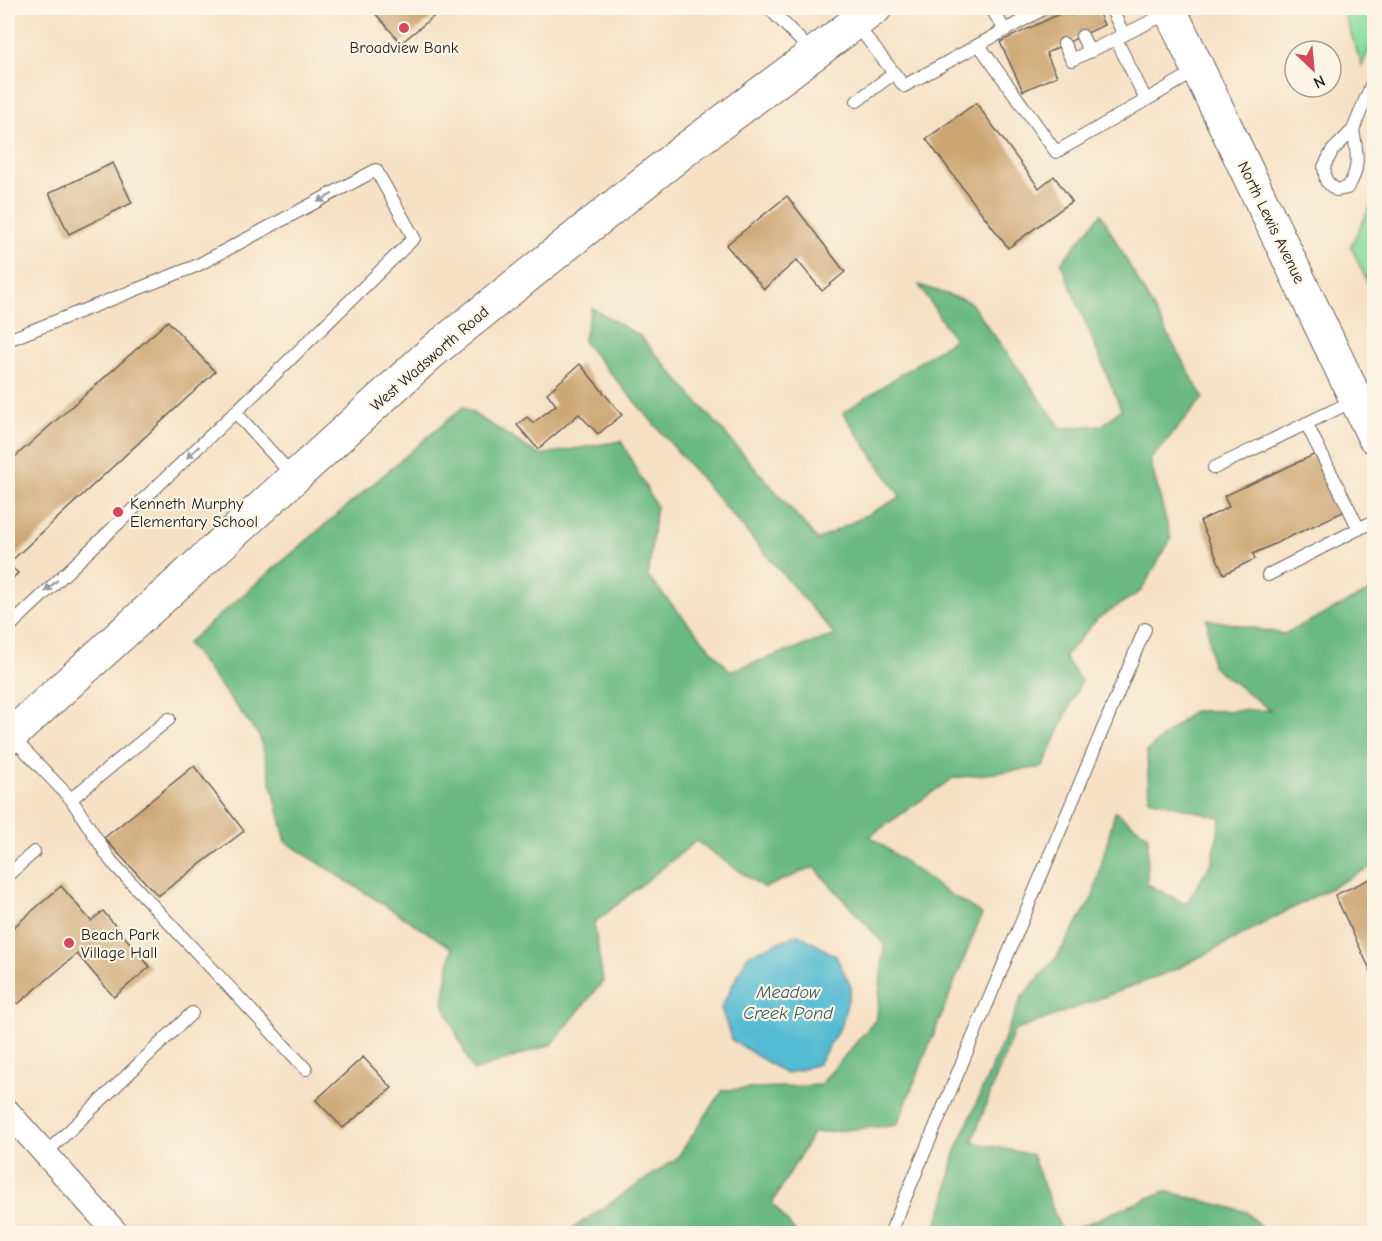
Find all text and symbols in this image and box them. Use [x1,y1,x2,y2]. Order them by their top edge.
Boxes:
marker: Broadview Bank [397,21,411,35]
place label: Broadview Bank [349,39,459,57]
north arrow [1283,39,1343,99]
text: N [1311,71,1328,92]
street label: North Lewis Avenue [1234,158,1308,286]
one-way arrow [316,193,333,203]
street label: West Wadsworth Road [367,303,492,415]
one-way arrow [186,445,200,459]
place label: Kenneth Murphy Elementary School [130,495,258,531]
marker: Kenneth Murphy Elementary School [111,505,125,519]
one-way arrow [44,579,58,593]
place label: Beach Park Village Hall [81,926,160,962]
marker: Beach Park Village Hall [62,936,76,950]
water label: Meadow Creek Pond [743,982,833,1024]

